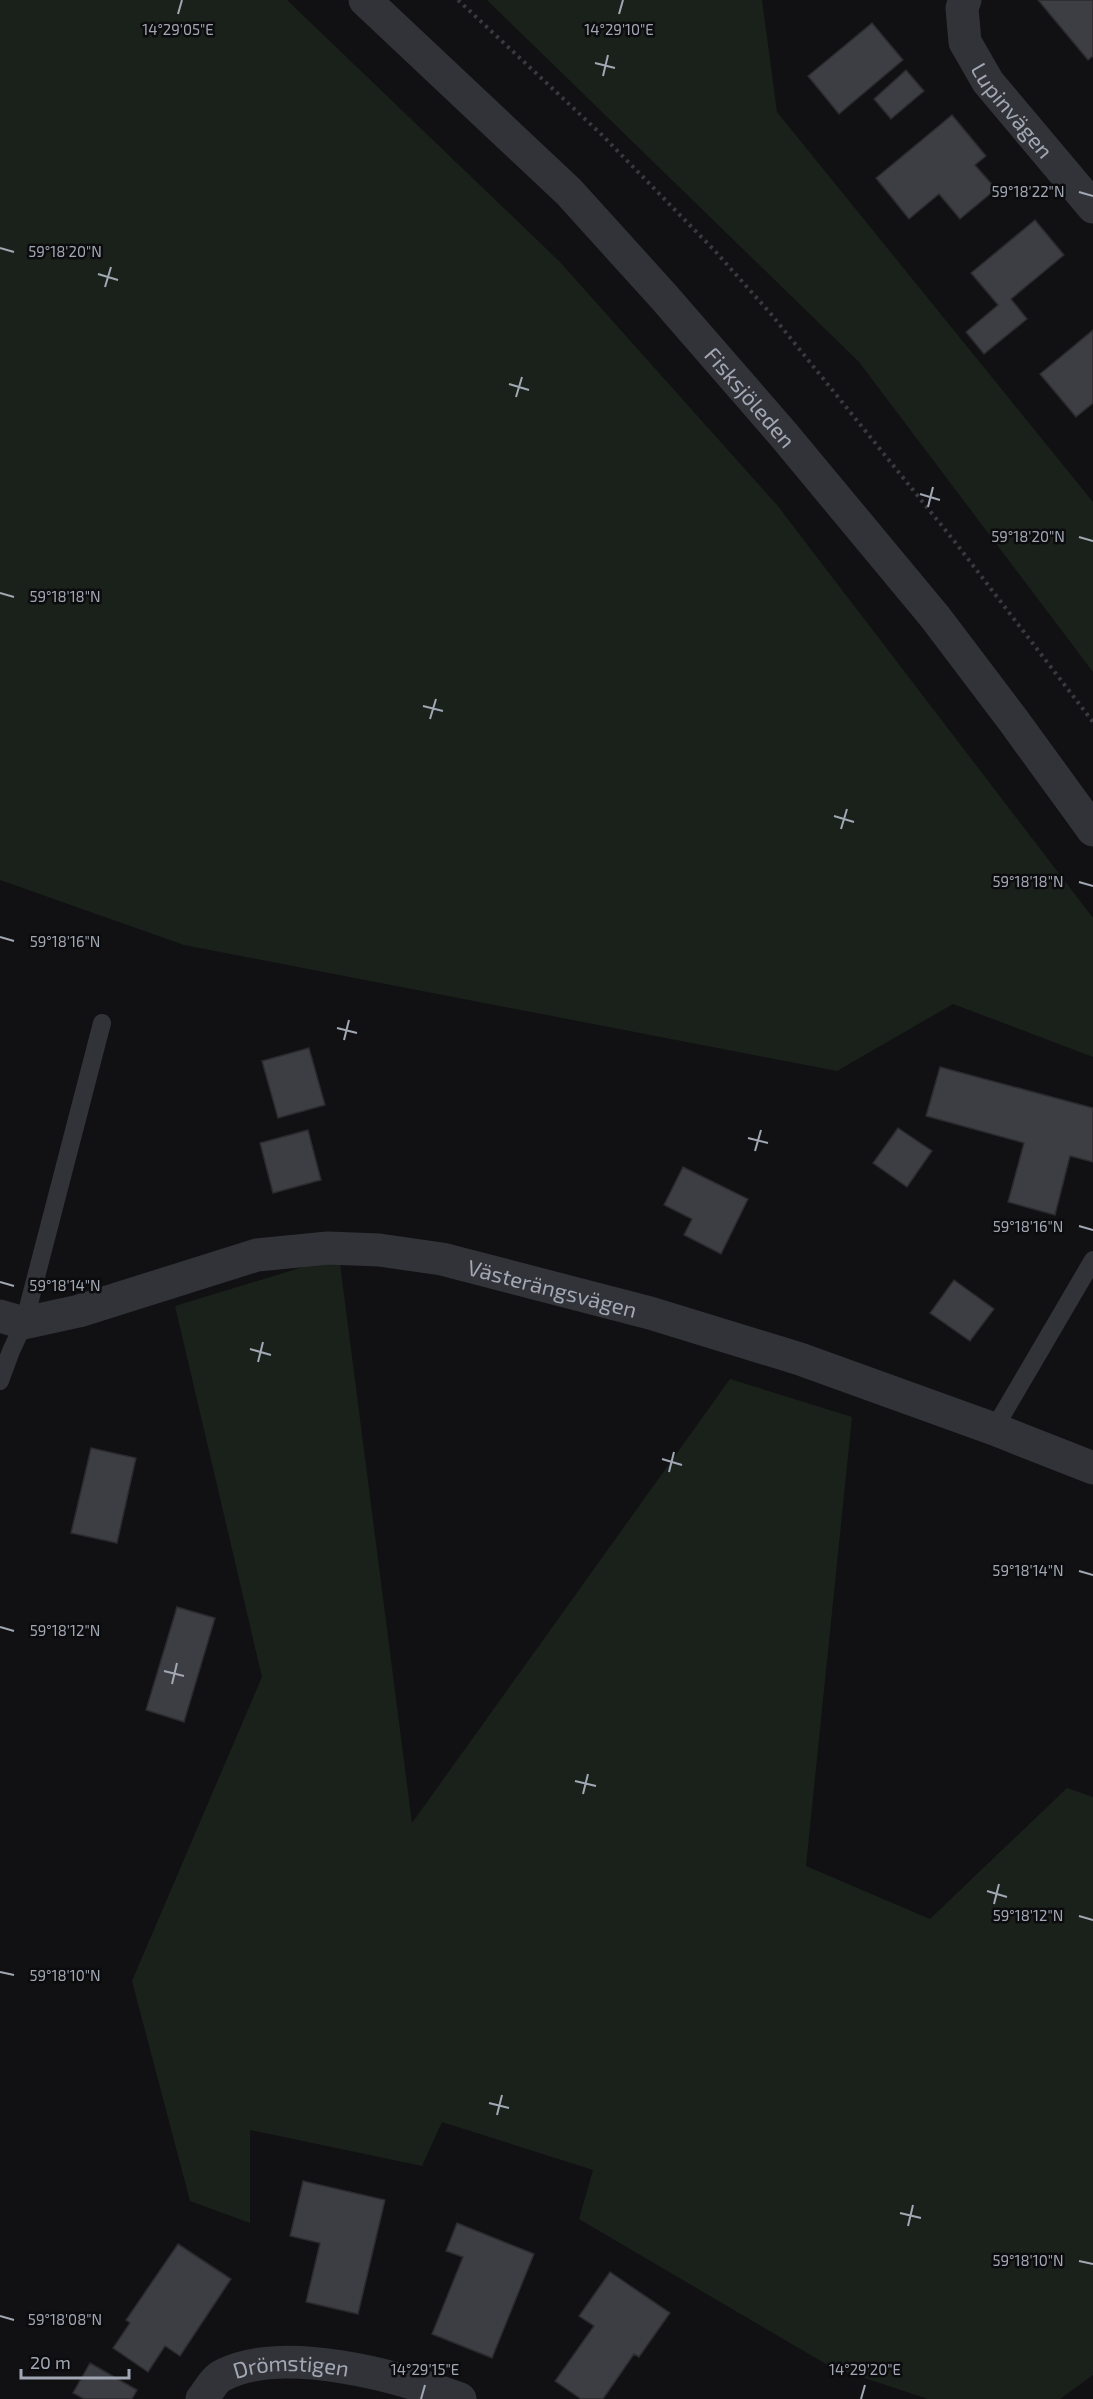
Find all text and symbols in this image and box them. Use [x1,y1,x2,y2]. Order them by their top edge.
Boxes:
text: 14°29'05"E [142,20,214,38]
text: 14°29'10"E [584,20,654,38]
street label: Lupinvägen [967,58,1059,163]
text: 59°18'22"N [991,182,1065,200]
text: 59°18'20"N [28,242,102,260]
street label: Fisksjöleden [700,341,801,452]
text: 59°18'20"N [991,527,1065,545]
text: 59°18'18"N [29,587,101,605]
text: 59°18'18"N [992,872,1064,890]
text: 59°18'16"N [30,932,100,950]
text: 59°18'16"N [993,1217,1063,1235]
street label: Västerängsvägen [465,1253,640,1322]
text: 59°18'14"N [29,1276,101,1294]
text: 59°18'14"N [992,1561,1064,1579]
text: 59°18'12"N [30,1621,100,1639]
text: 59°18'12"N [993,1906,1063,1924]
text: 59°18'10"N [29,1966,101,1984]
text: 59°18'10"N [992,2251,1064,2269]
text: 59°18'08"N [28,2310,102,2328]
scale bar [21,2342,129,2380]
street label: Drömstigen [230,2349,351,2383]
text: 20 m [30,2351,71,2373]
text: 14°29'15"E [391,2360,459,2378]
text: 14°29'20"E [829,2360,901,2378]

